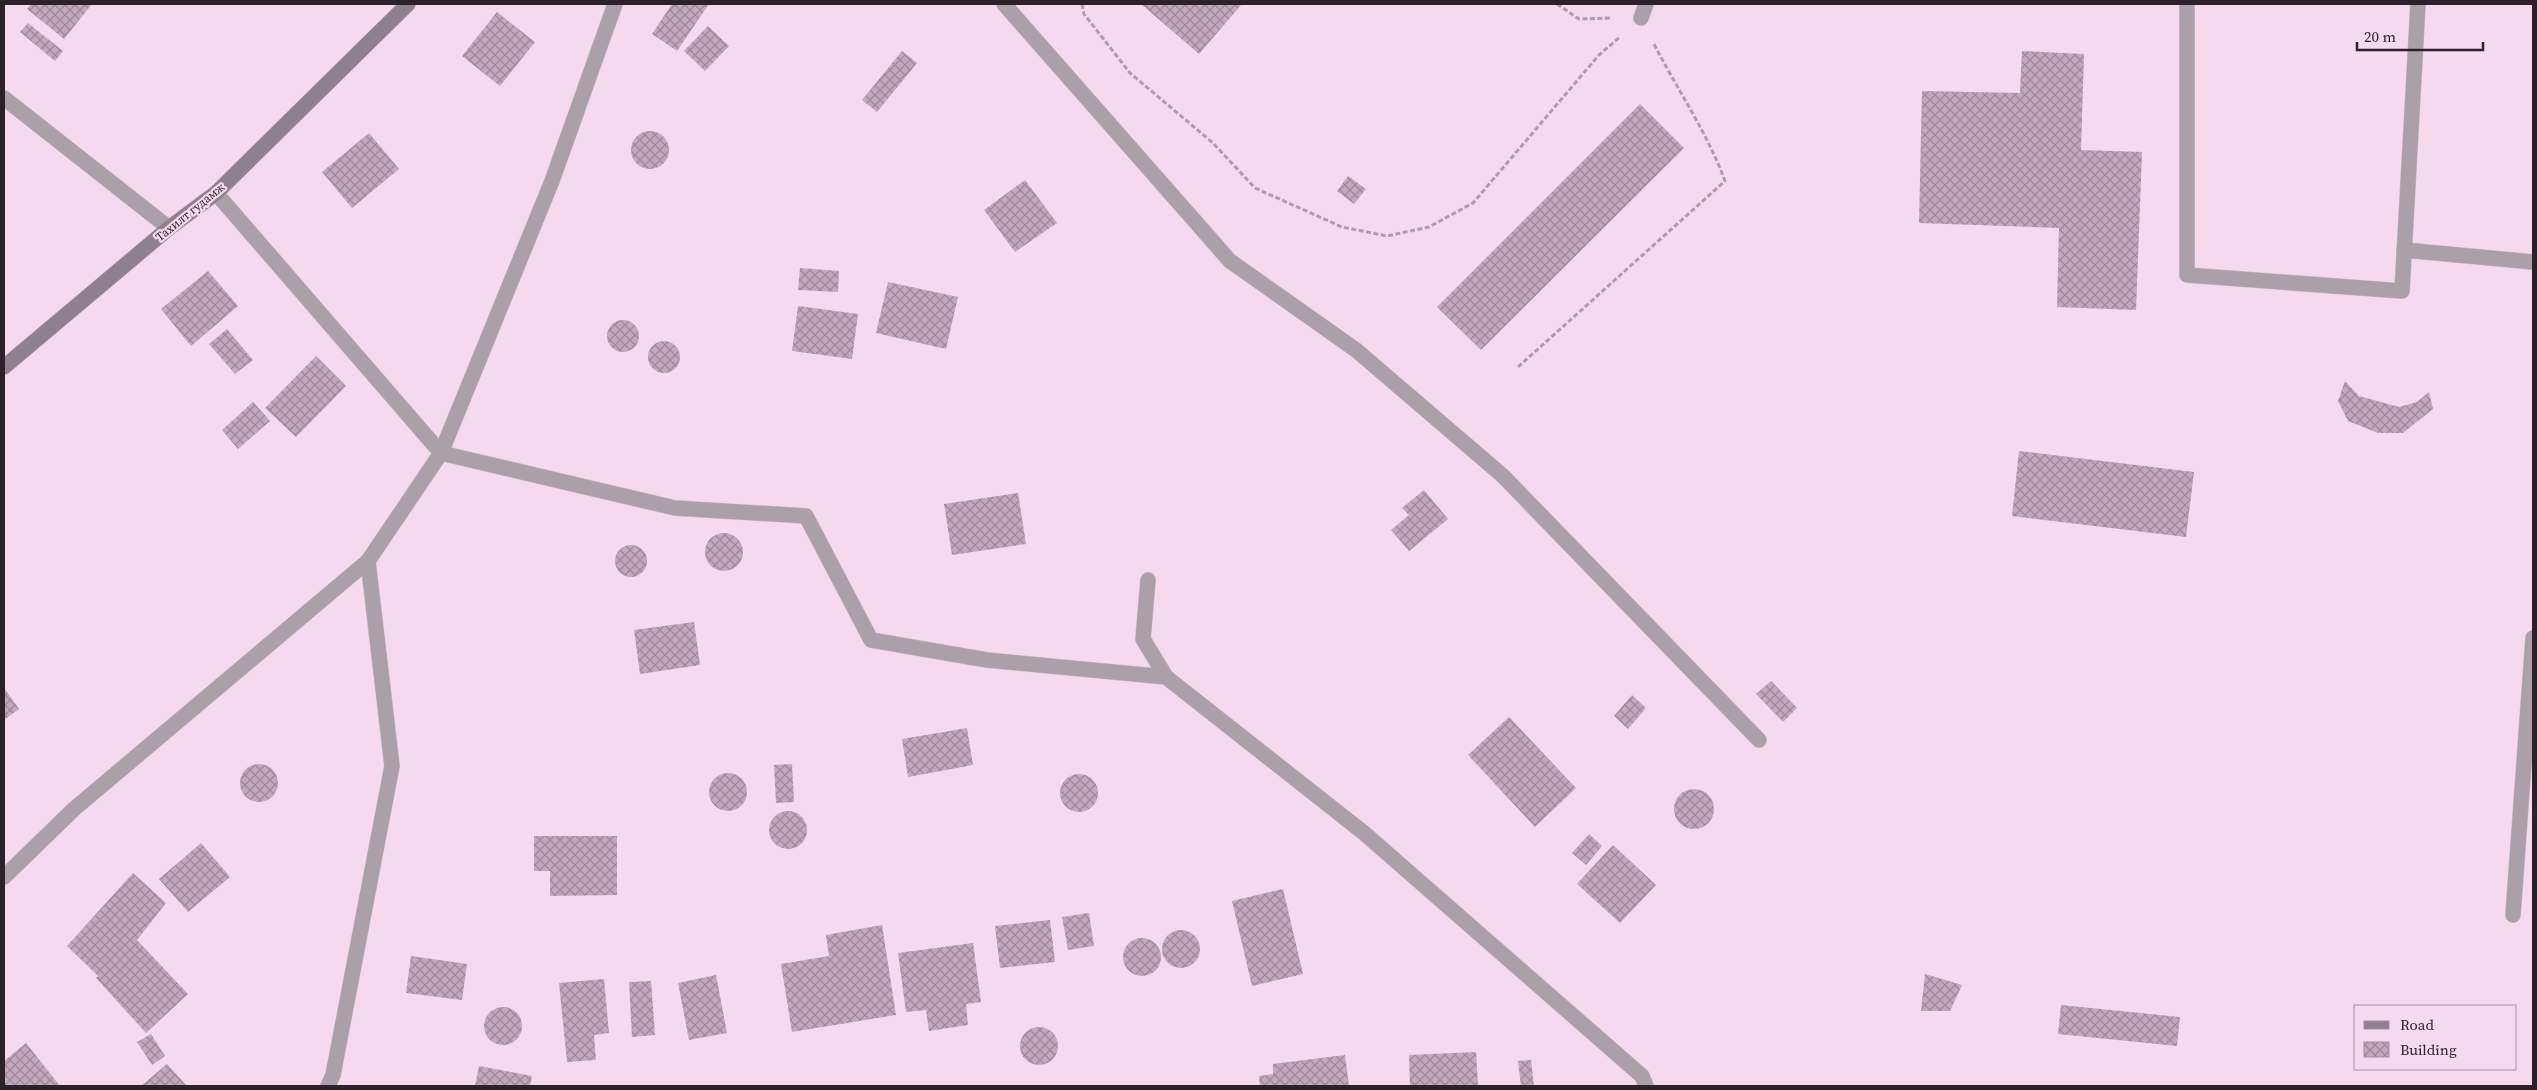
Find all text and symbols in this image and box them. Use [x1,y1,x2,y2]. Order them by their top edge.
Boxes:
scale bar [2357,20,2483,52]
text: 20 m [2364,26,2396,47]
street label: Тахилт гудамж [152,179,228,245]
legend [2354,1005,2517,1070]
text: Road [2400,1014,2434,1035]
text: Building [2400,1039,2457,1060]

